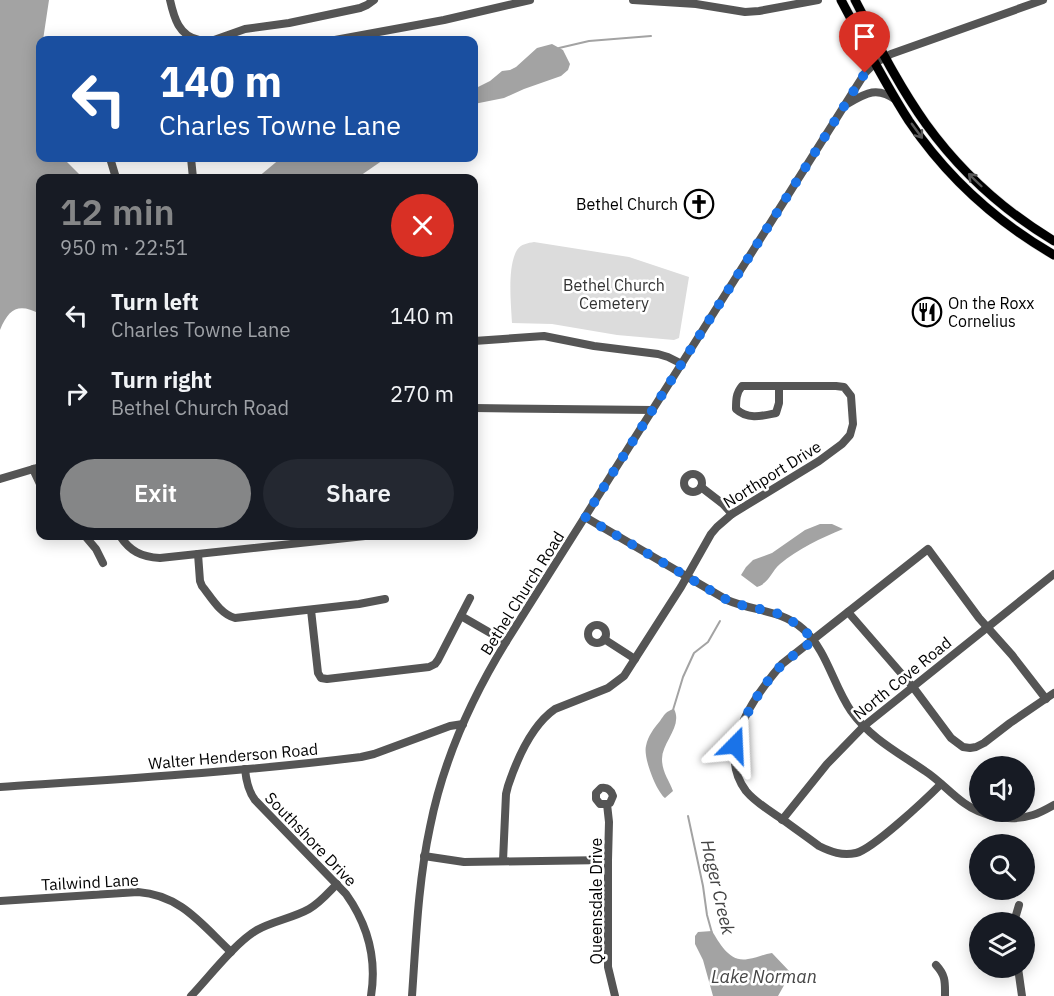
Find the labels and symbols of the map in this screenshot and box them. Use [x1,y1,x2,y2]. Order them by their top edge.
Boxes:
pin [839,11,890,73]
one-way arrow [910,122,923,138]
one-way arrow [967,172,982,187]
church icon: Bethel Church [683,188,715,220]
place label: Bethel Church [576,194,678,214]
park label: Bethel Church Cemetery [563,275,665,313]
place label: On the Roxx Cornelius [948,293,1034,331]
restaurant icon: On the Roxx Cornelius [911,296,943,328]
street label: Northport Drive [719,436,825,512]
street label: Bethel Church Road [476,527,568,659]
street label: North Cove Road [849,632,955,724]
position arrow [703,713,767,777]
street label: Walter Henderson Road [147,739,319,773]
street label: Southshore Drive [261,788,361,890]
street label: Queensdale Drive [586,837,606,964]
water label: Hager Creek [696,837,740,937]
street label: Tailwind Lane [41,869,140,895]
water label: Lake Norman [711,965,817,988]

